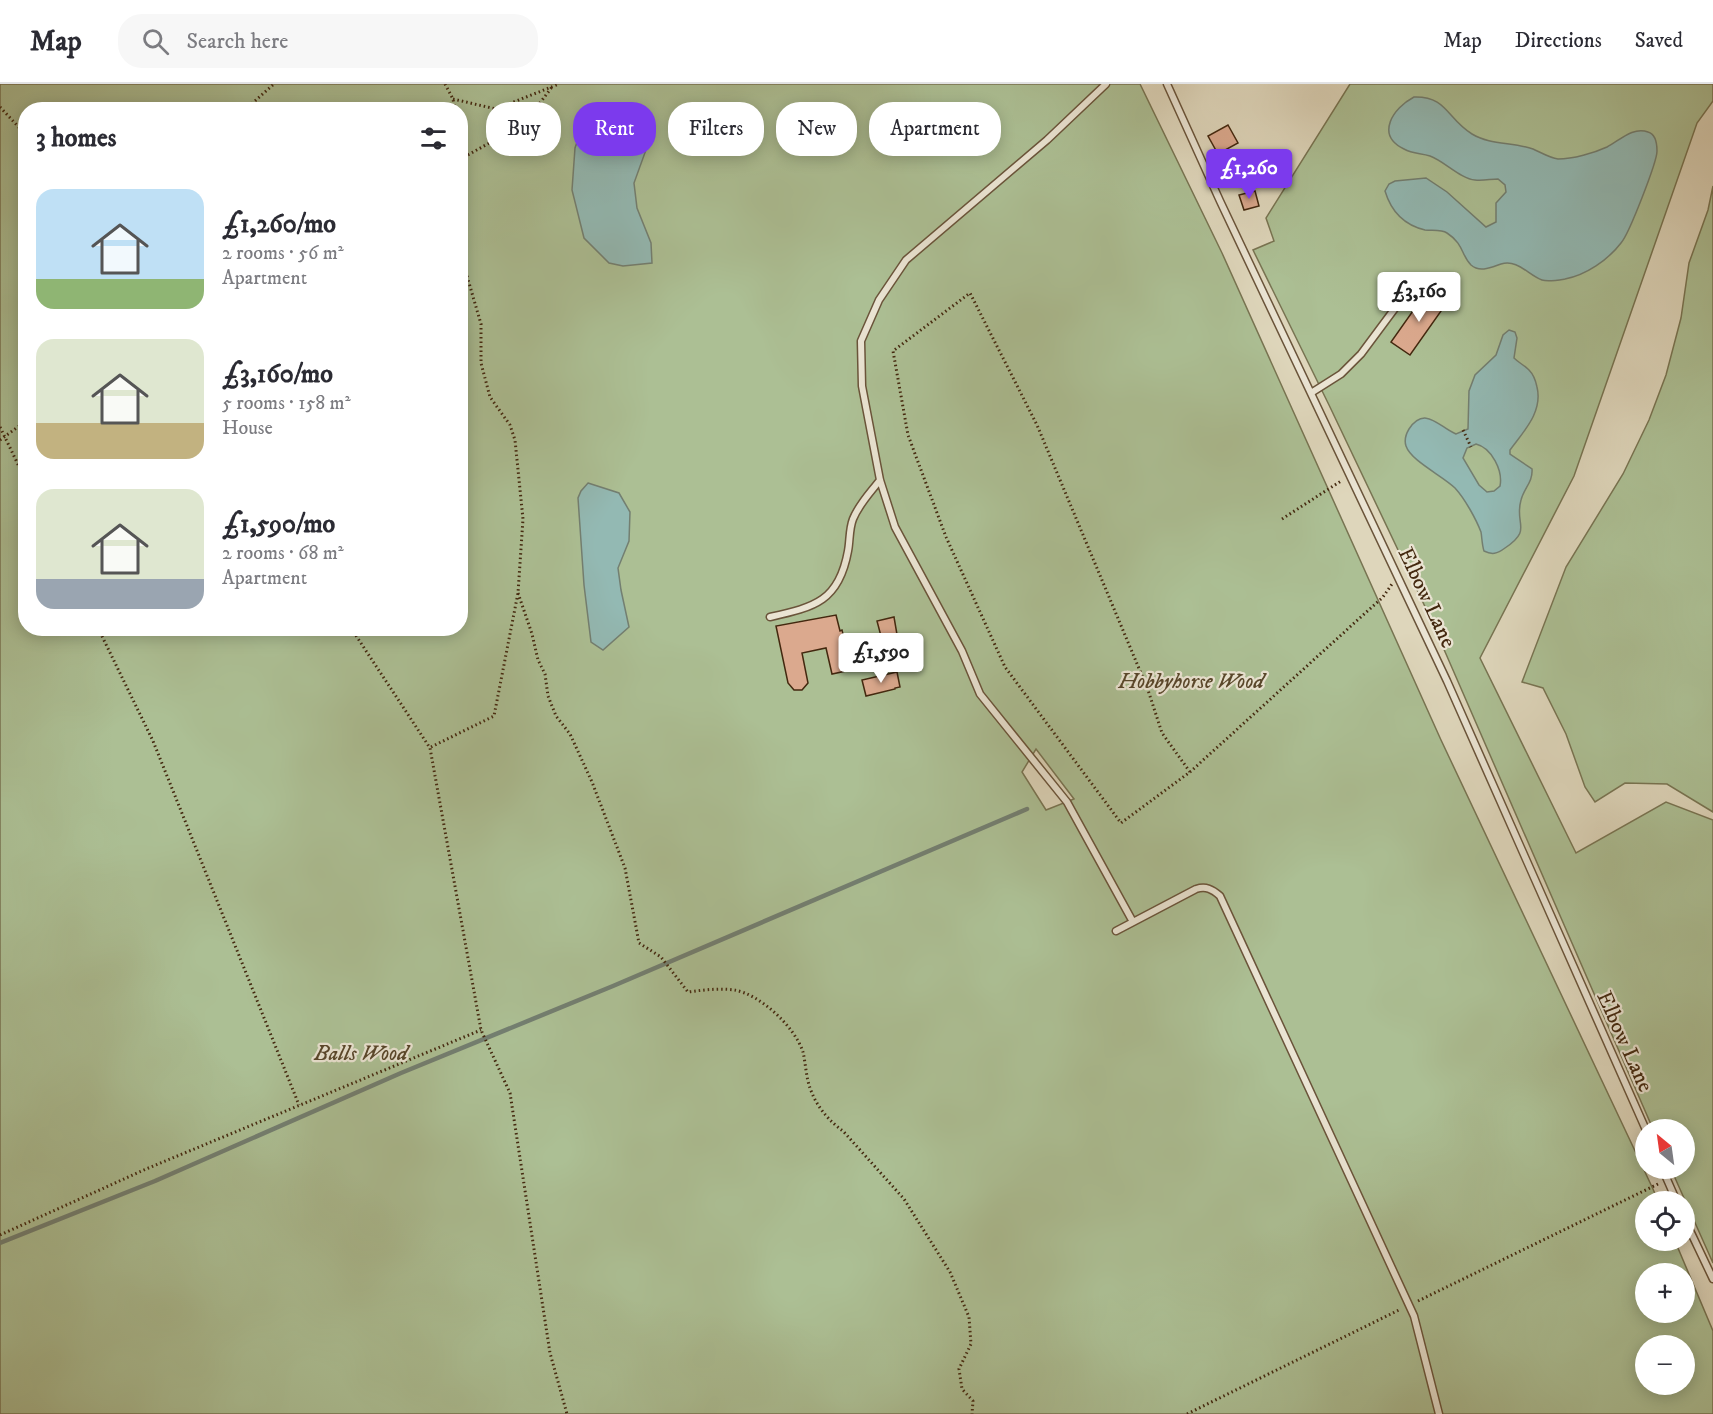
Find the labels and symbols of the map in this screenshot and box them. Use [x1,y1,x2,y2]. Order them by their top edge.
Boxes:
pin: £1,260 [1200,149,1298,200]
pin: £3,160 [1370,272,1468,323]
street label: Elbow Lane [1392,543,1462,652]
pin: £1,590 [832,633,930,684]
park label: Hobbyhorse Wood [1117,668,1267,695]
street label: Elbow Lane [1590,987,1659,1096]
park label: Balls Wood [313,1040,411,1067]
north arrow [1635,1119,1695,1179]

